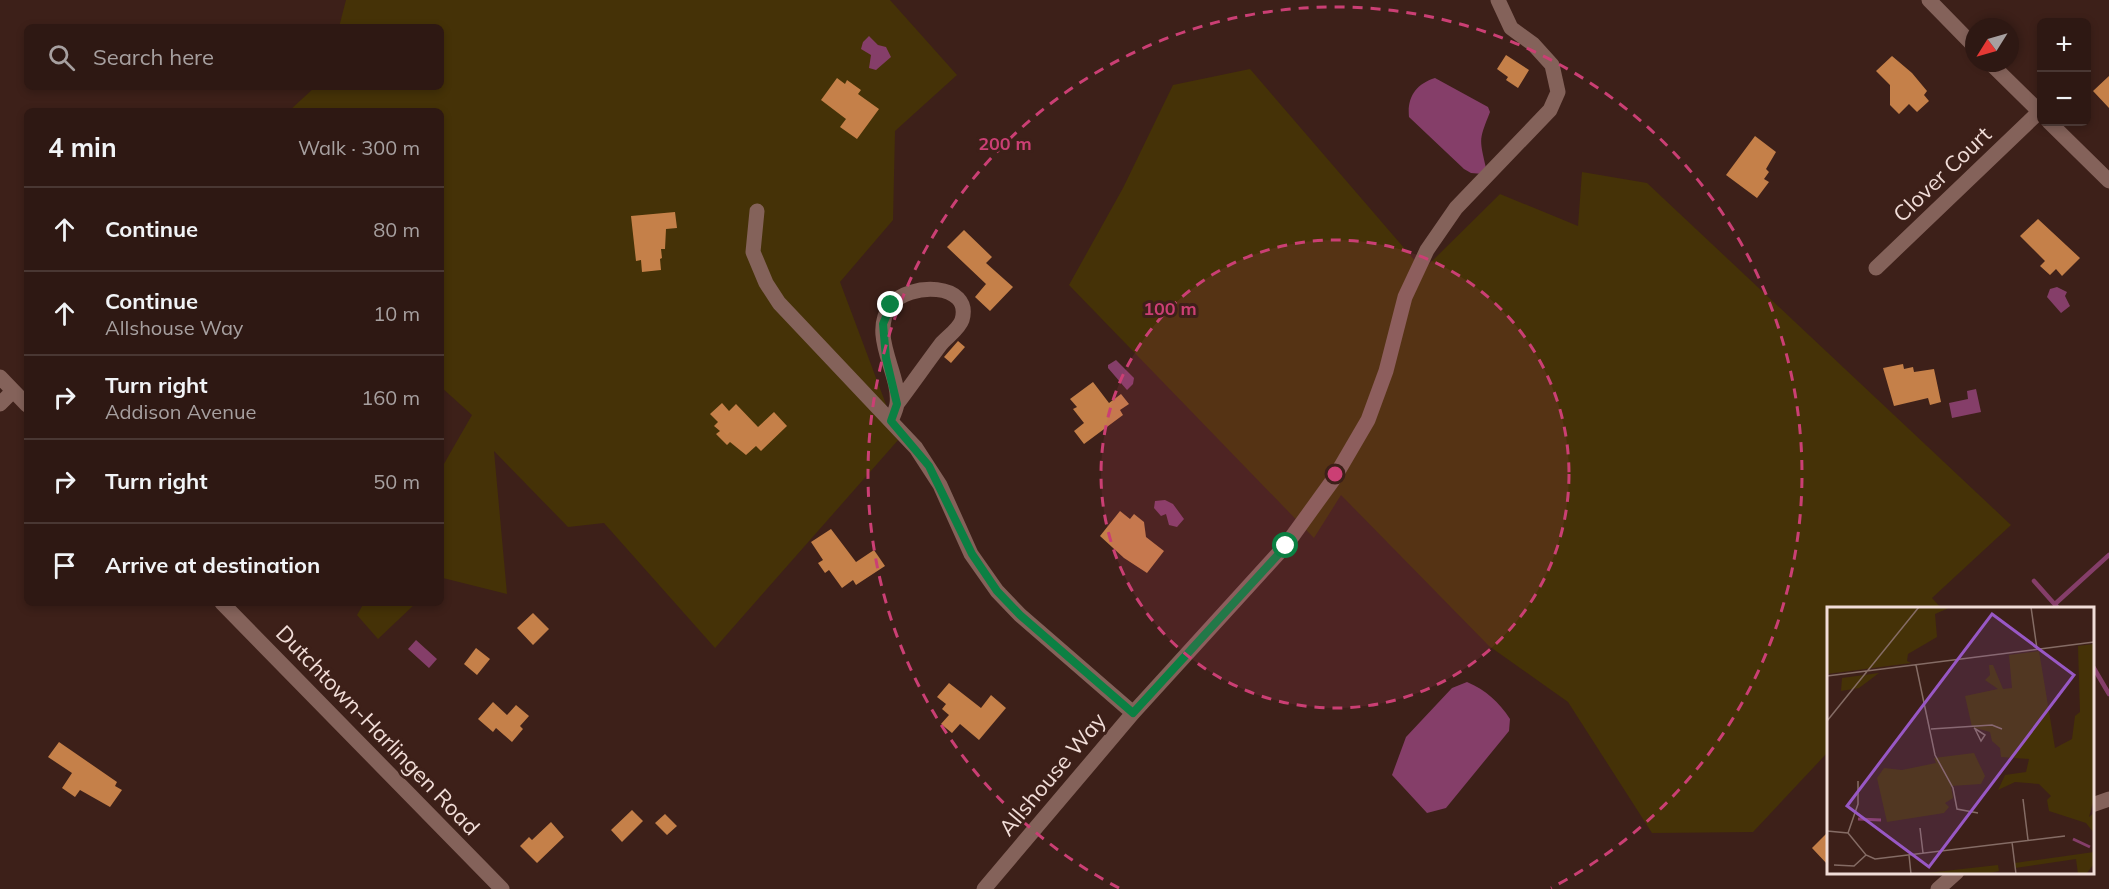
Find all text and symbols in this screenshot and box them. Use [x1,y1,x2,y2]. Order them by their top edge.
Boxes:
north arrow [1965,18,2019,72]
map controls [2037,18,2091,126]
button: + [2037,18,2091,72]
search box [24,24,444,90]
icon: search [45,41,78,74]
text: Search here [93,43,214,71]
button: − [2037,72,2091,126]
street label: Clover Court [1887,120,1997,228]
text: 4 min [48,131,117,164]
text: 200 m [978,132,1032,155]
text: Walk · 300 m [298,135,420,160]
icon: ahead [48,213,81,246]
text: Continue [105,215,198,243]
text: 80 m [373,217,420,242]
text: Continue [105,287,198,315]
route end [877,291,903,317]
icon: ahead [48,297,81,330]
text: 100 m [1143,297,1197,320]
text: 10 m [373,301,420,326]
text: Allshouse Way [105,315,243,340]
text: Turn right [105,371,208,399]
icon: right [48,381,81,414]
text: 160 m [361,385,420,410]
text: Addison Avenue [105,399,256,424]
centre of rings [1325,464,1345,484]
icon: right [48,465,81,498]
text: Turn right [105,467,208,495]
text: 50 m [373,469,420,494]
route start [1272,532,1298,558]
icon: arrive [48,549,81,582]
text: Arrive at destination [105,551,320,579]
inset map [1827,607,2094,874]
street label: Dutchtown-Harlingen Road [270,619,486,841]
street label: Allshouse Way [992,706,1112,841]

